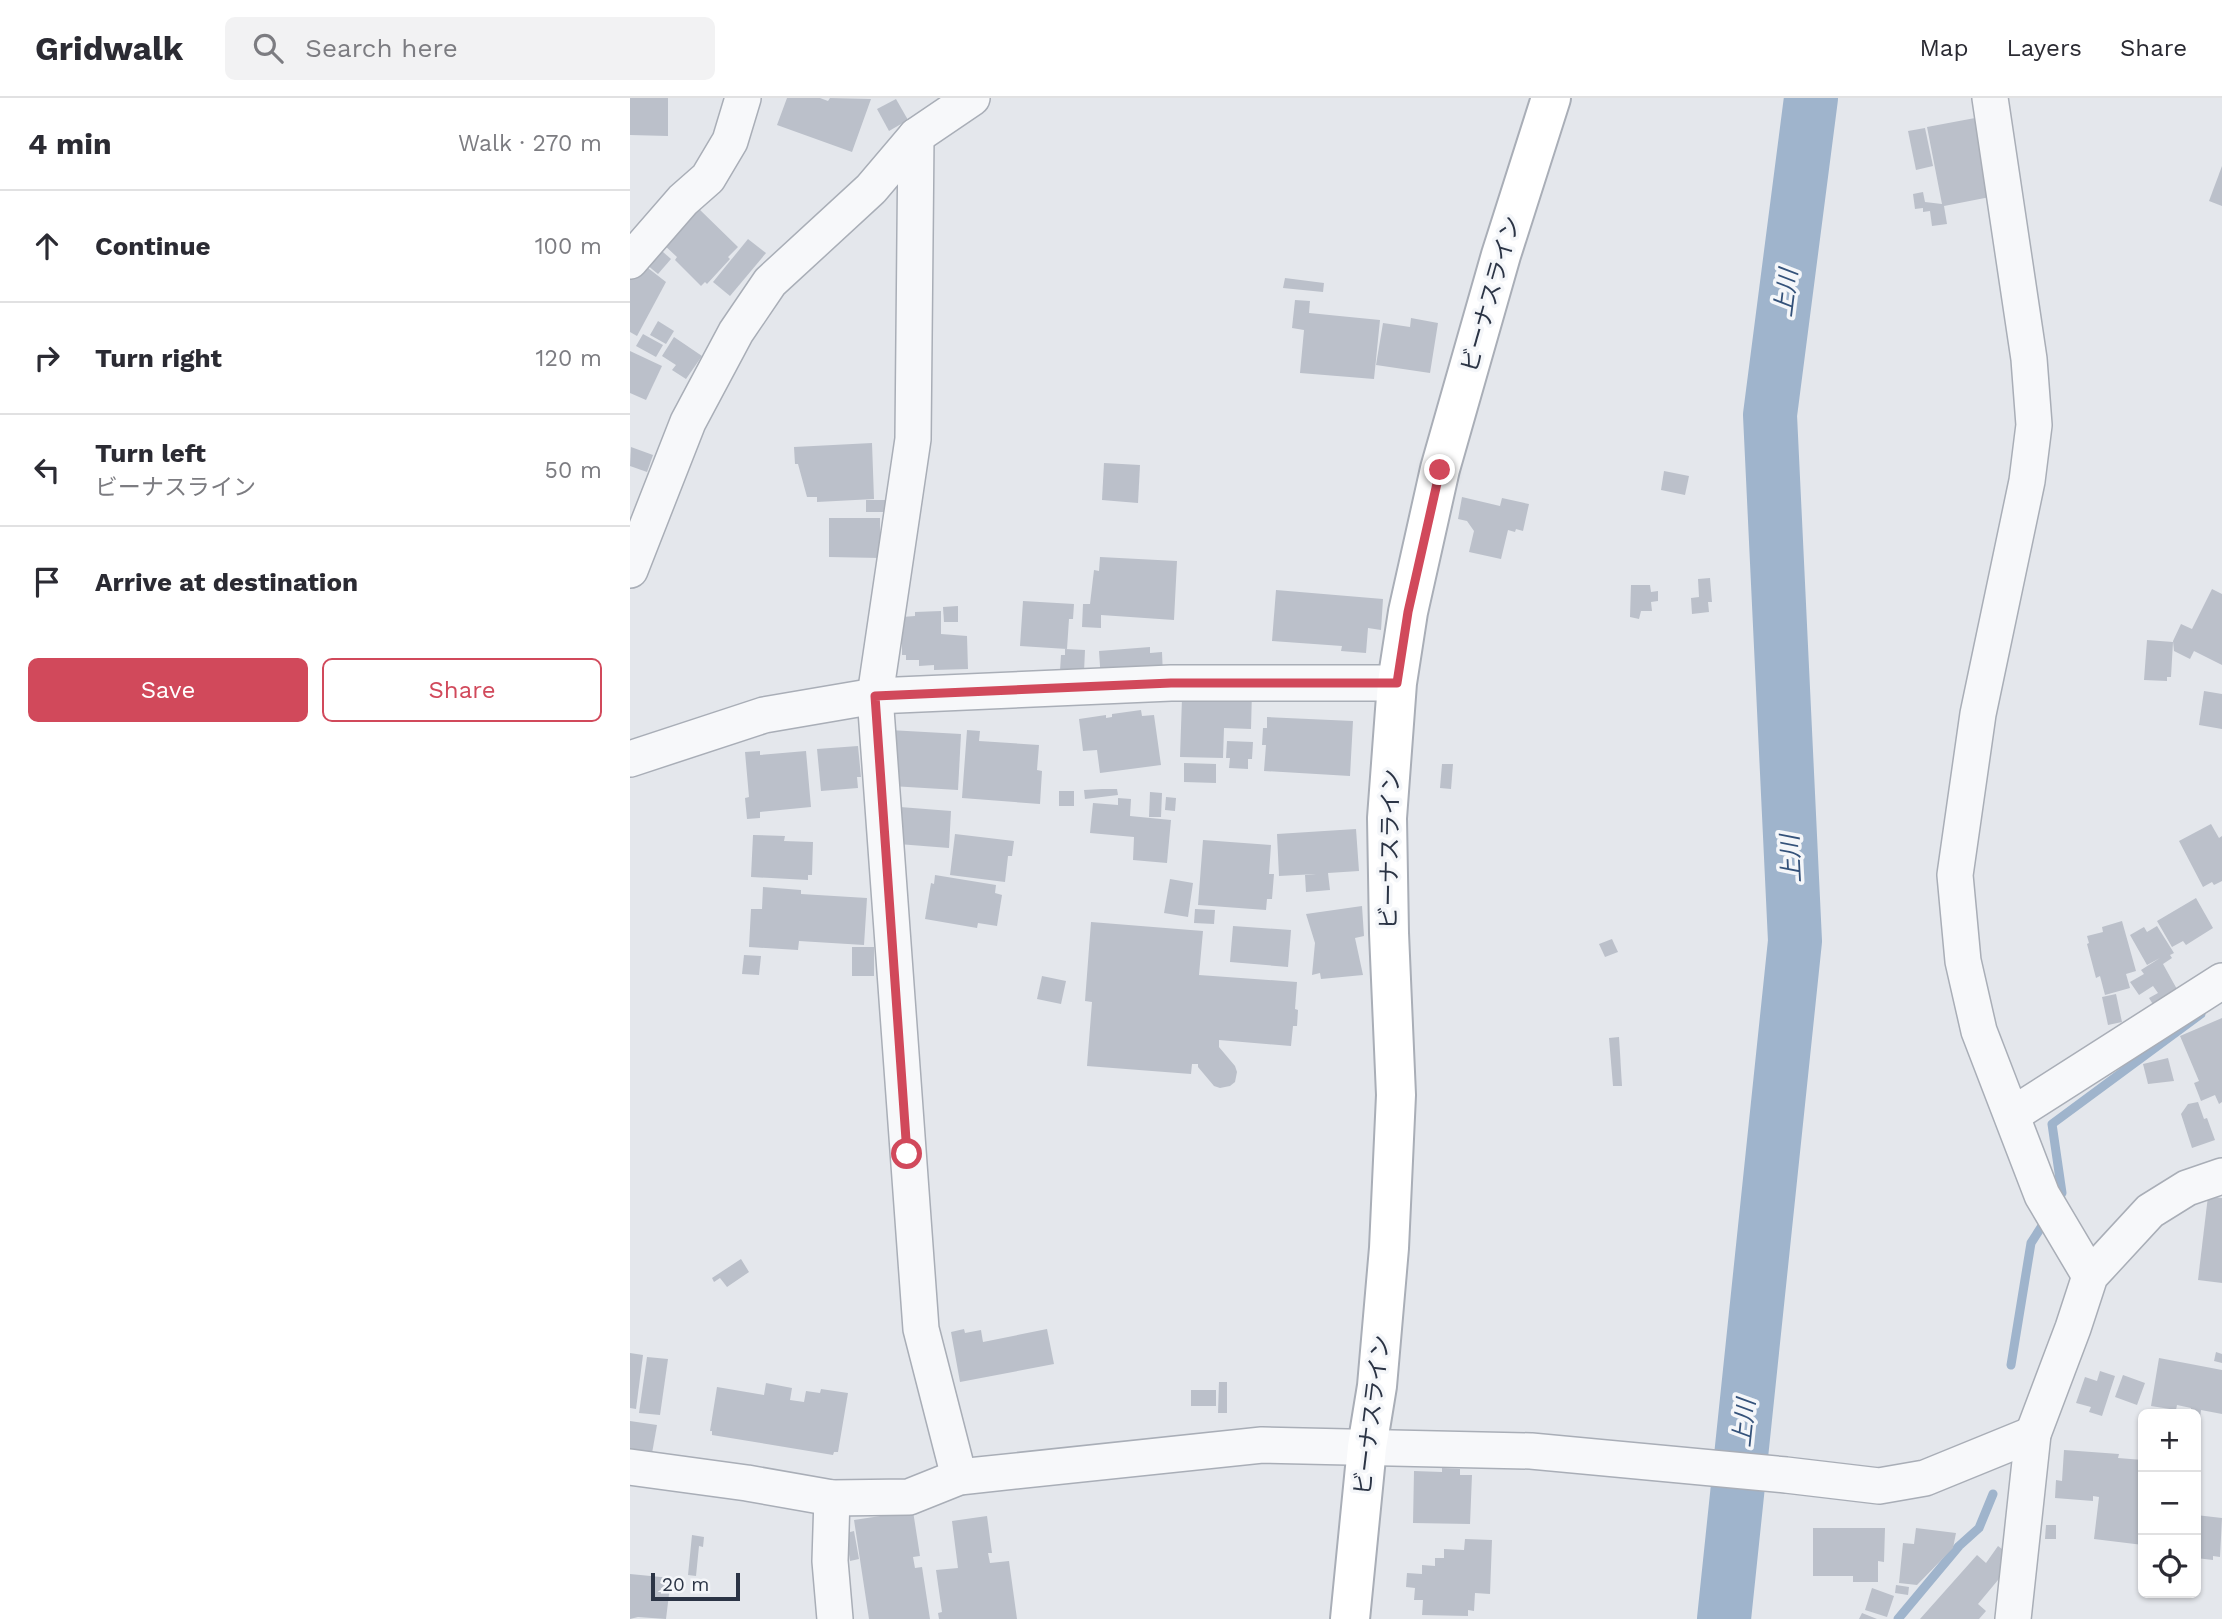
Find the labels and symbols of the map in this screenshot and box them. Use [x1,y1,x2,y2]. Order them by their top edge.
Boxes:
street label: ビーナスライン [1456,213,1526,375]
water label: 上川 [1769,264,1803,319]
route end [1424,454,1455,485]
street label: ビーナスライン [1375,768,1405,930]
water label: 上川 [1776,831,1806,884]
route start [891,1138,922,1169]
street label: ビーナスライン [1349,1333,1395,1497]
water label: 上川 [1728,1395,1761,1448]
scale bar [651,1570,740,1602]

